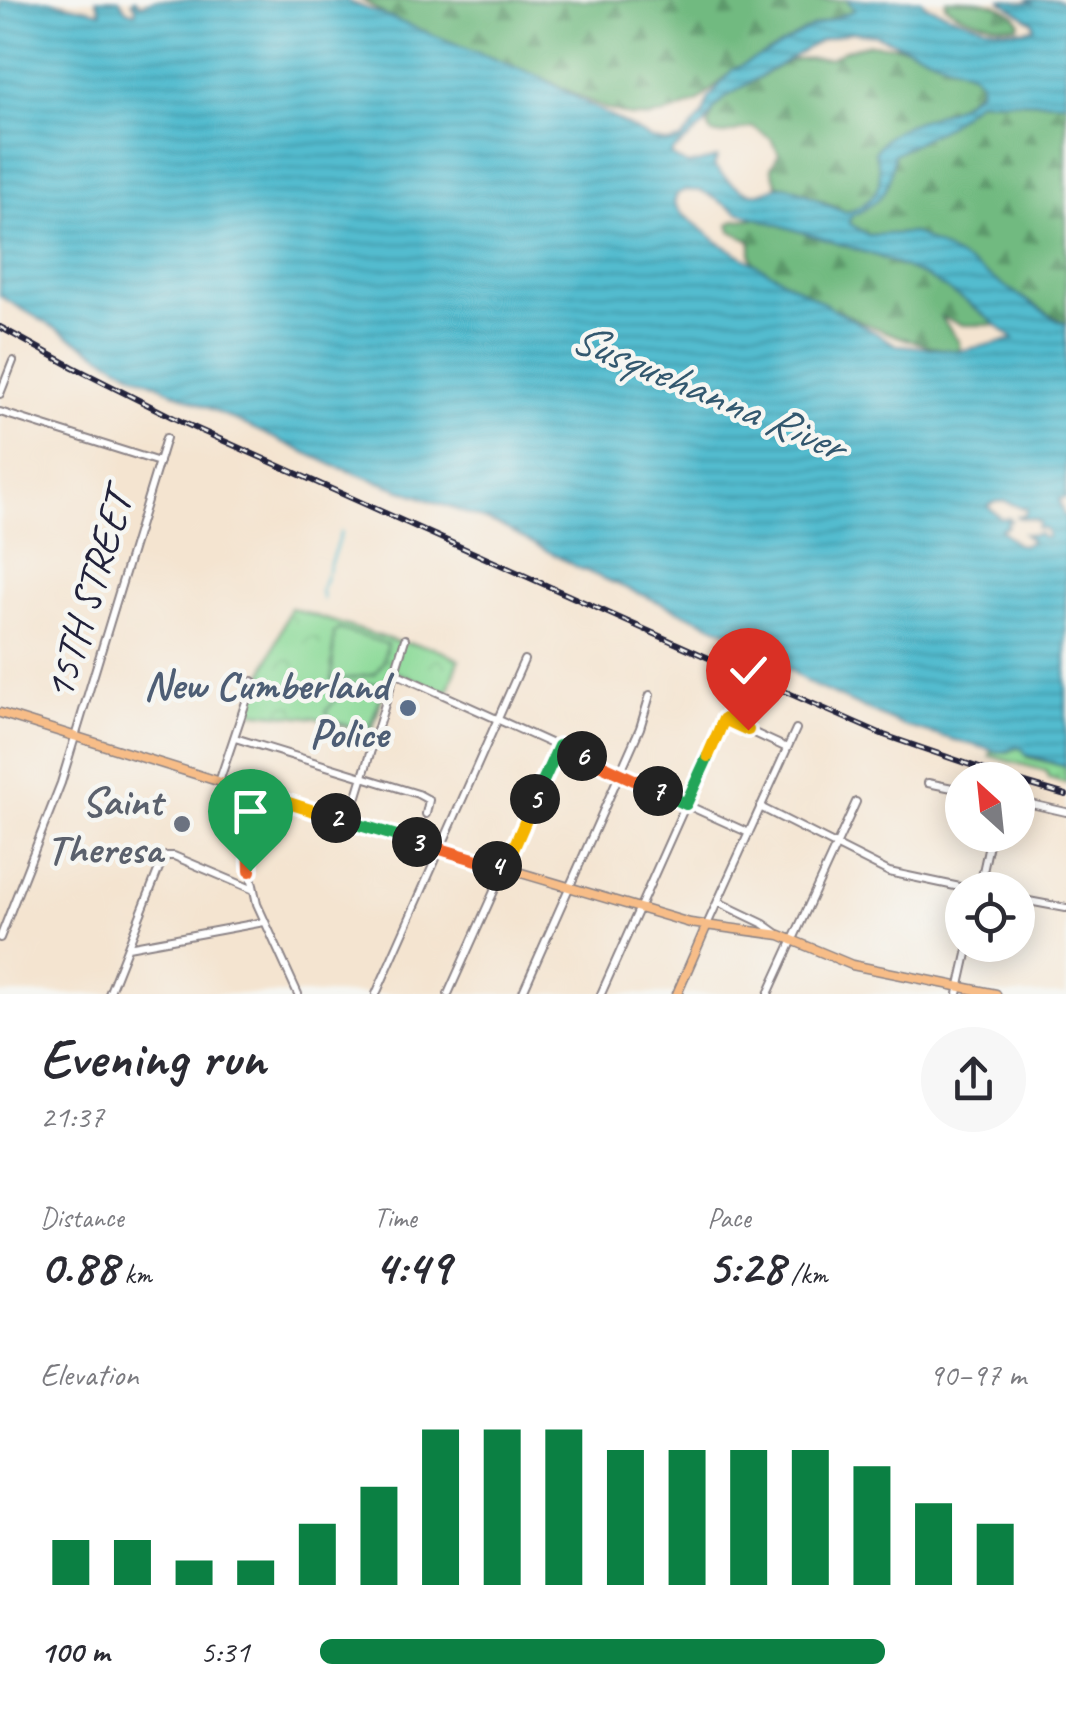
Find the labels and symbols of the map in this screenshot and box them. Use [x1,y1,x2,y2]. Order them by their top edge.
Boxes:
water label: Susquehanna River [563,309,859,477]
street label: 15TH STREET [32,475,148,706]
pin [706,628,791,731]
place label: New Cumberland Police [144,659,395,760]
marker: New Cumberland Police [397,697,419,719]
pin: 6 [557,731,607,781]
north arrow [945,762,1035,852]
pin: 7 [633,766,683,816]
pin [208,769,293,872]
pin: 5 [510,774,560,824]
place label: Saint Theresa [47,775,167,876]
pin: 2 [311,793,361,843]
marker: Saint Theresa [171,813,193,835]
pin: 3 [392,817,442,867]
pin: 4 [472,841,522,891]

